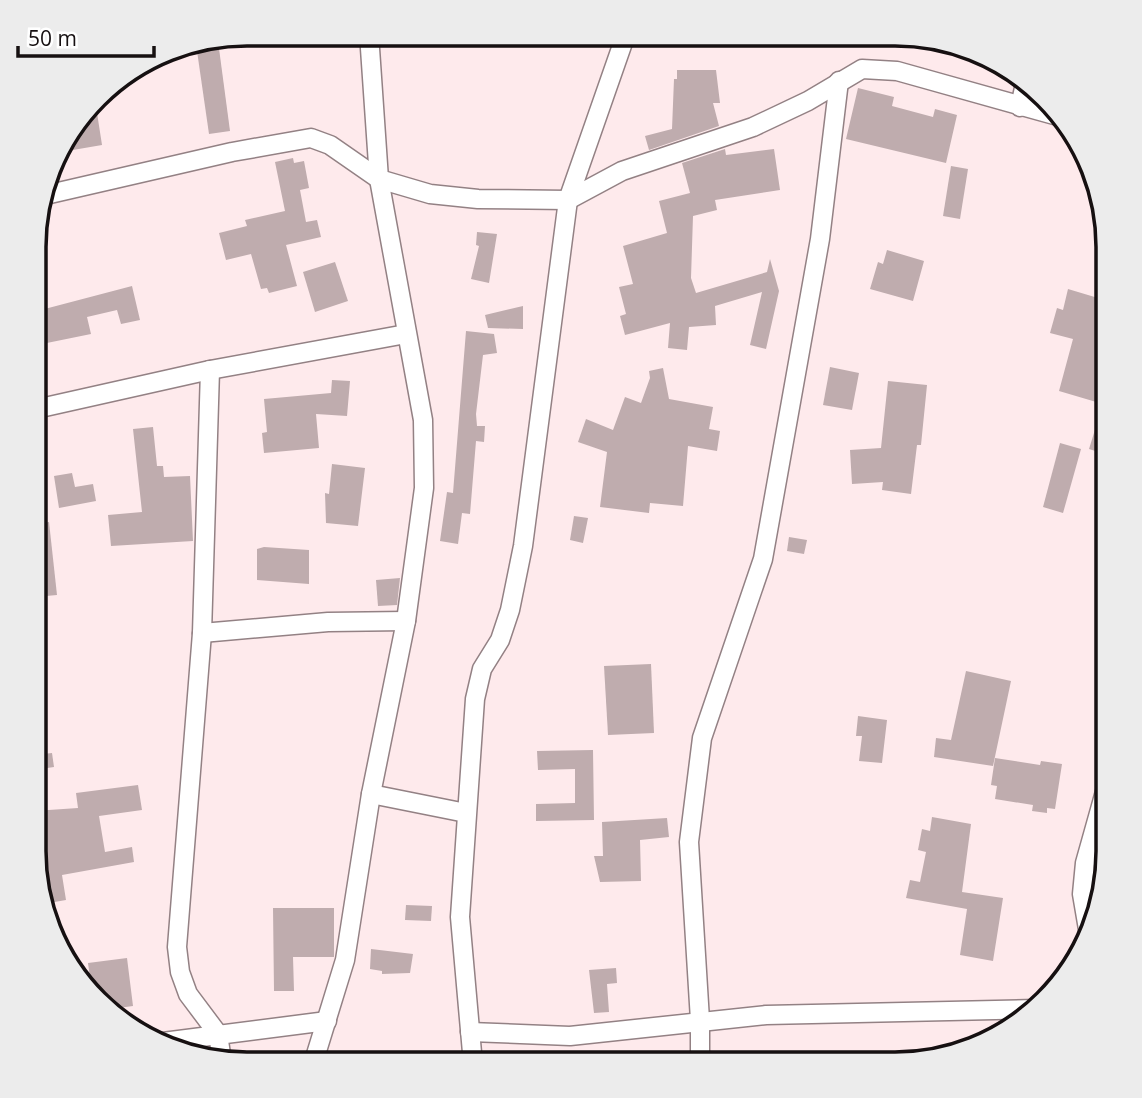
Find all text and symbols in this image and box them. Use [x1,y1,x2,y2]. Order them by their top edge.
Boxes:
scale bar [18,14,154,58]
text: 50 m [28,24,77,52]

